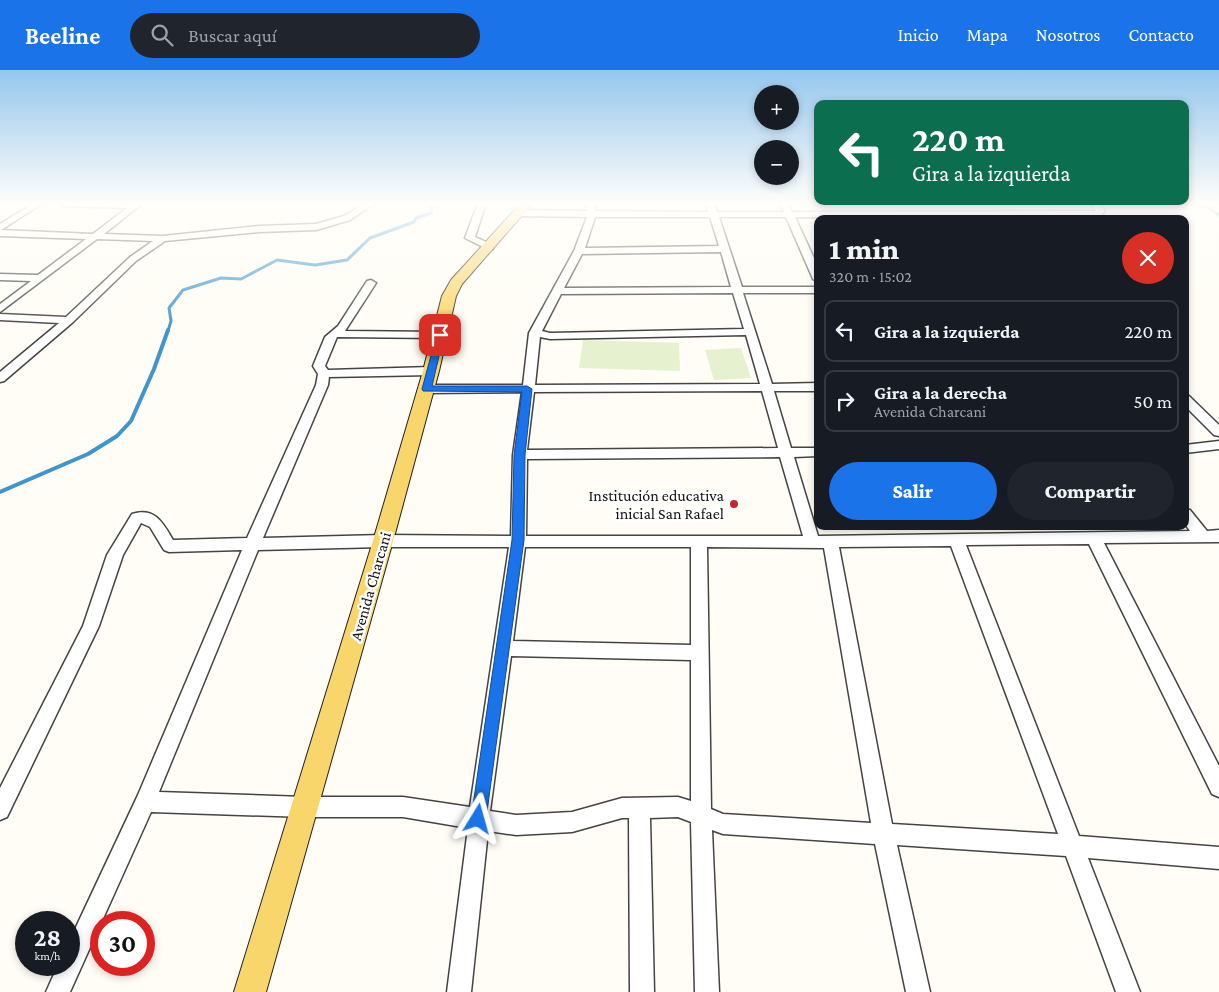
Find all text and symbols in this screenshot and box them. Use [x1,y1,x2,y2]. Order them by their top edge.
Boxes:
search box [130,13,480,58]
icon: search [148,21,176,49]
text: Beeline [25,22,100,49]
text: Buscar aquí [188,25,277,46]
text: Inicio [898,25,939,45]
text: Mapa [967,25,1008,45]
text: Nosotros [1036,25,1100,45]
text: Contacto [1128,25,1194,45]
map controls [754,85,799,185]
button: + [754,85,799,130]
icon: left [829,120,894,185]
text: 220 m [912,120,1005,159]
button: − [754,140,799,185]
text: Gira a la izquierda [912,161,1070,186]
text: 1 min [829,232,899,265]
button: close [1122,232,1174,284]
text: 320 m · 15:02 [829,268,912,285]
pin [419,314,461,356]
icon: left [831,317,859,345]
icon: arrive [426,321,454,349]
text: Gira a la izquierda [874,321,1020,342]
text: 220 m [1124,321,1172,342]
text: Gira a la derecha [874,382,1007,403]
icon: right [831,387,859,415]
text: 50 m [1133,391,1172,412]
text: Avenida Charcani [874,403,986,420]
button: Salir [829,462,997,520]
button: Compartir [1007,462,1174,520]
place label: Institución educativa inicial San Rafael [589,487,725,522]
marker: Institución educativa inicial San Rafael [728,498,740,510]
street label: Avenida Charcani [347,530,394,642]
position arrow [451,792,503,844]
speed limit sign: 30 [90,911,155,976]
text: 28 [34,924,61,951]
text: km/h [35,949,60,963]

